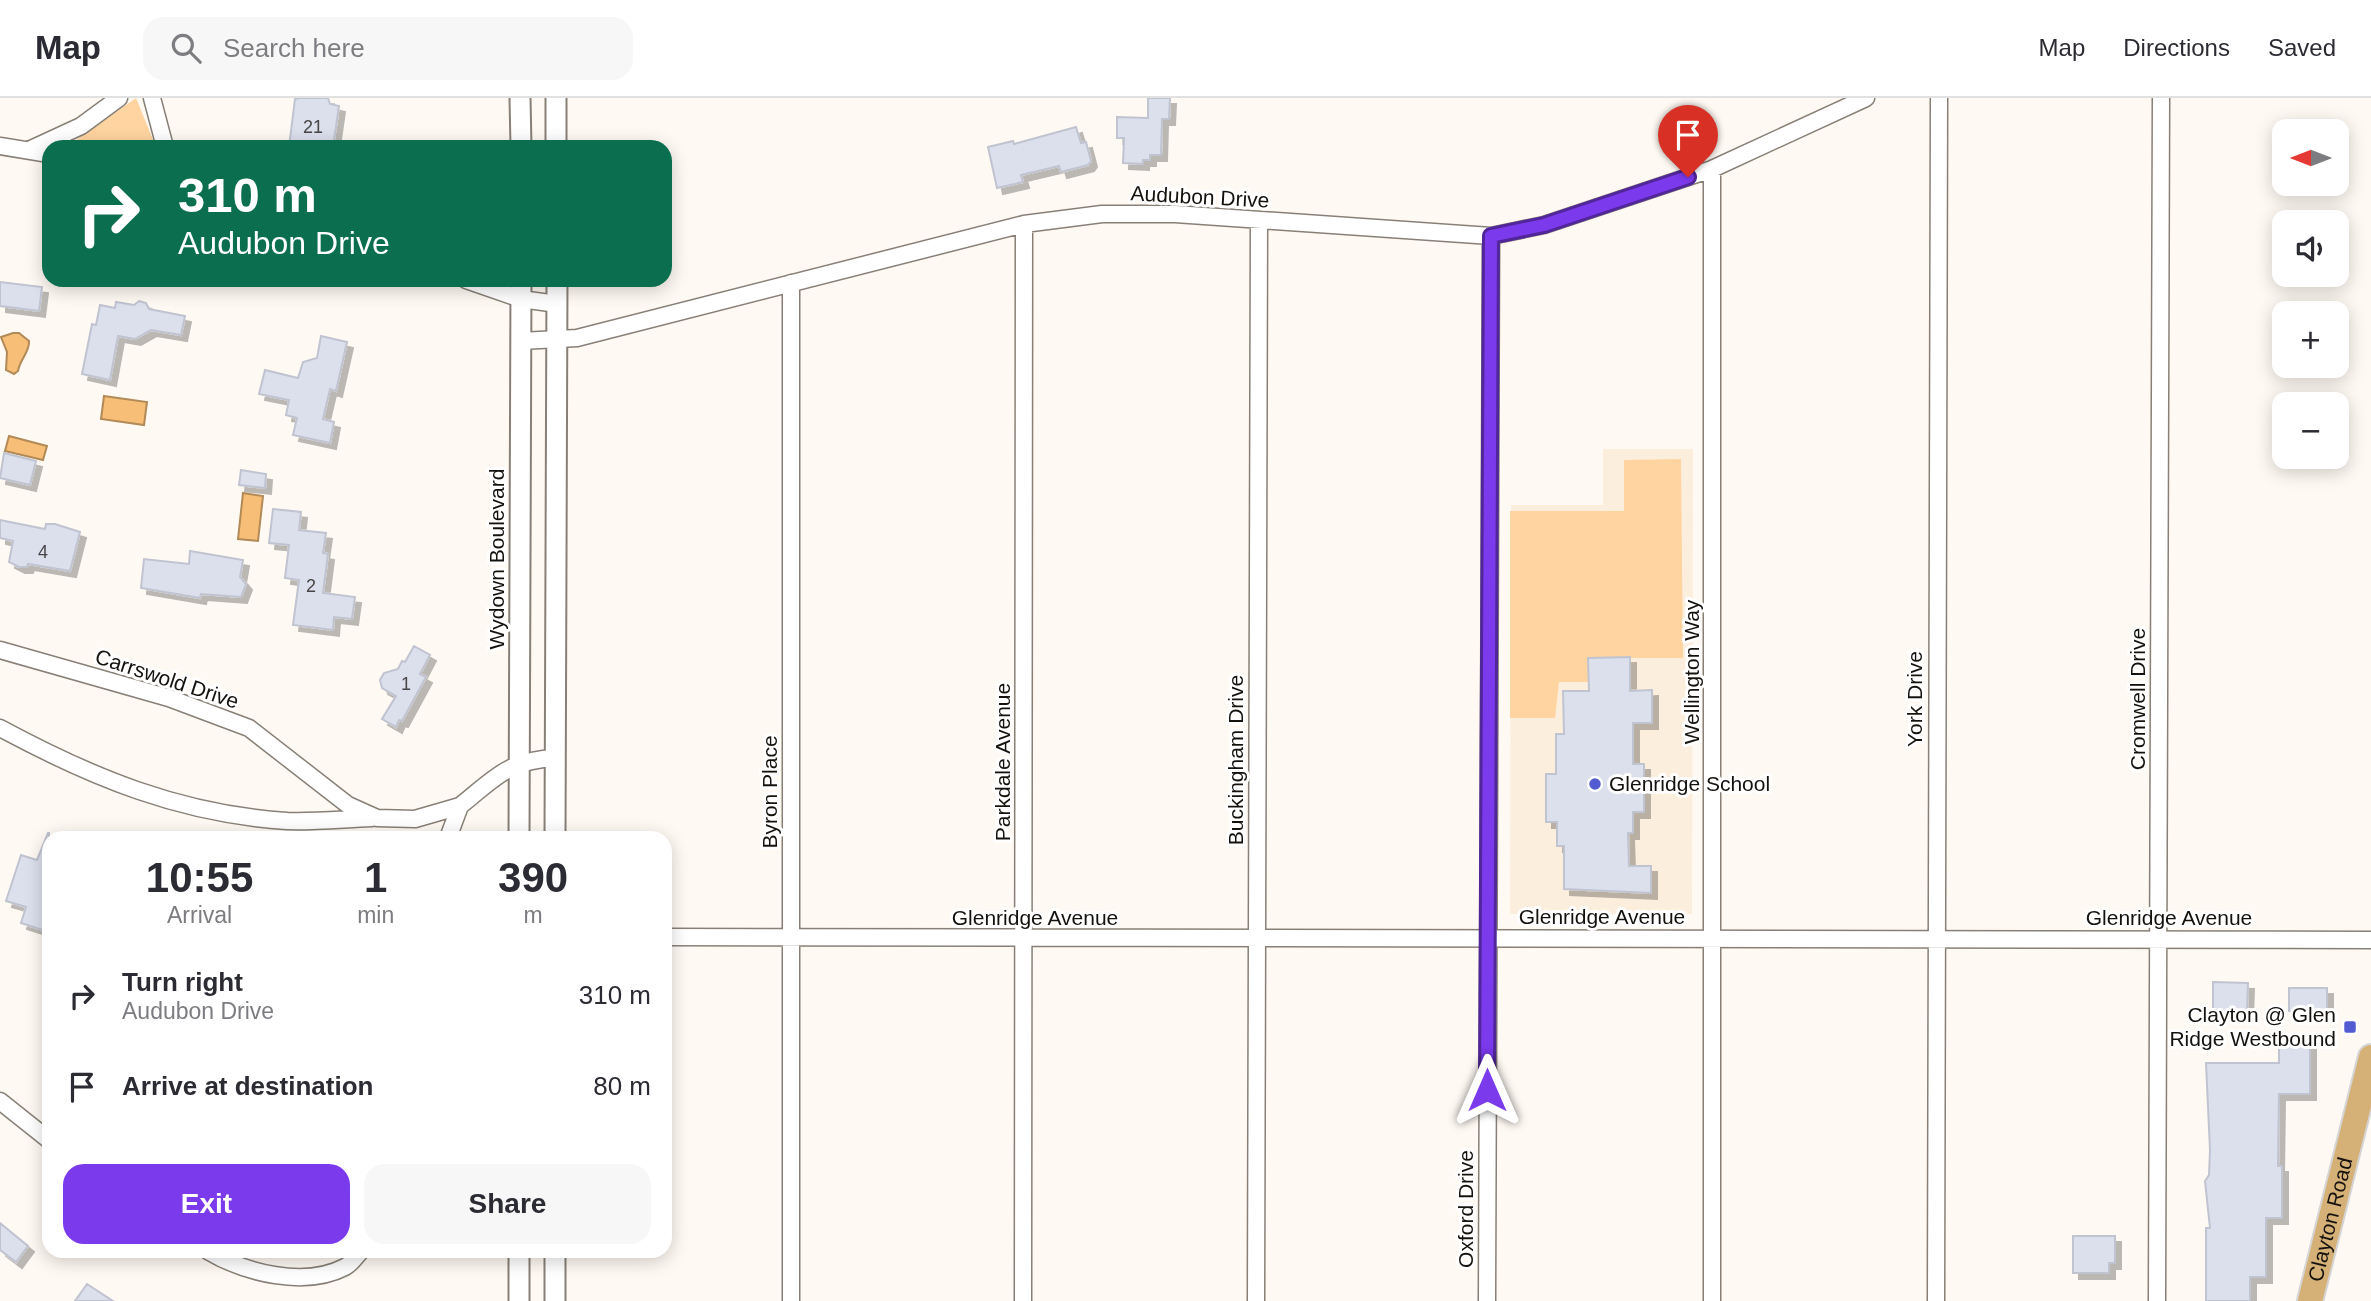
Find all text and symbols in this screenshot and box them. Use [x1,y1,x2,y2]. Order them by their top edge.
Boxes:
search box [143,17,633,80]
text: Map [35,29,101,66]
icon: search [167,29,205,67]
text: Search here [223,33,365,63]
text: Map [2039,34,2085,61]
text: Directions [2123,34,2230,61]
text: Saved [2268,34,2336,61]
pin [1658,105,1718,177]
icon: arrive [1669,116,1707,154]
house number: 21 [303,117,323,137]
north arrow [2272,119,2348,196]
map controls [2272,119,2349,469]
icon: right [63,168,154,259]
text: 310 m [178,168,317,222]
street label: Audubon Drive [1130,181,1270,212]
button: sound [2272,210,2349,287]
text: Audubon Drive [178,225,390,261]
button: + [2272,301,2349,378]
button: − [2272,392,2349,469]
street label: Wydown Boulevard [485,469,508,649]
house number: 4 [38,542,48,562]
house number: 2 [306,576,316,596]
street label: Wellington Way [1680,599,1703,744]
street label: Cromwell Drive [2126,628,2149,770]
street label: Carrswold Drive [93,645,242,713]
street label: York Drive [1903,651,1926,747]
house number: 1 [401,674,411,694]
street label: Buckingham Drive [1224,675,1247,845]
street label: Parkdale Avenue [991,683,1014,841]
street label: Byron Place [758,735,781,849]
place label: Glenridge School [1609,772,1770,795]
marker: Glenridge School [1587,776,1603,792]
text: 10:55 [146,854,253,901]
text: 1 [364,854,387,901]
text: 390 [498,854,568,901]
text: Arrival [167,902,232,928]
text: min [357,902,394,928]
text: m [524,902,543,928]
street label: Glenridge Avenue [1519,905,1685,928]
street label: Glenridge Avenue [952,906,1118,929]
street label: Glenridge Avenue [2086,906,2252,929]
text: Turn right [122,967,243,997]
icon: right [63,977,101,1015]
text: 310 m [579,980,651,1010]
text: Audubon Drive [122,998,274,1024]
place label: Clayton @ Glen Ridge Westbound [2169,1003,2336,1050]
marker: Clayton @ Glen Ridge Westbound [2342,1019,2358,1035]
position arrow [1450,1053,1524,1127]
icon: arrive [63,1068,101,1106]
text: Arrive at destination [122,1071,373,1101]
text: 80 m [593,1071,651,1101]
street label: Oxford Drive [1454,1150,1477,1268]
street label: Clayton Road [2303,1155,2356,1284]
button: Exit [63,1164,350,1244]
button: Share [364,1164,651,1244]

